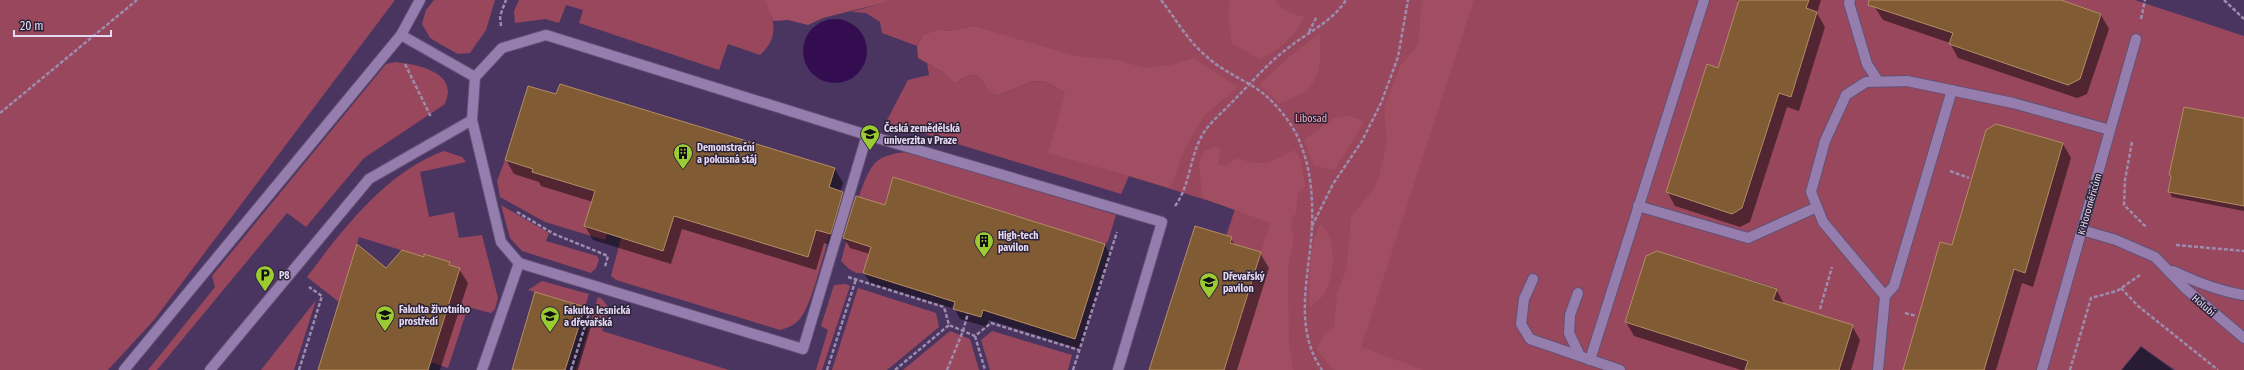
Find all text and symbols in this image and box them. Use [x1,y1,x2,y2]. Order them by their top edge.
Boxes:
scale bar [14,12,111,38]
text: 20 m [20,19,44,33]
park label: Libosad [1295,113,1327,125]
place label: Česká zemědělská univerzita v Praze [884,121,960,147]
school or university icon: Česká zemědělská univerzita v Praze [859,123,881,151]
place label: Demonstrační a pokusná stáj [697,141,757,166]
building icon: Demonstrační a pokusná stáj [672,142,694,170]
street label: K Horoměřicům [2075,172,2104,236]
building icon: High-tech pavilon [973,230,995,258]
place label: High-tech pavilon [998,230,1039,254]
parking icon: P8 [254,264,276,292]
place label: P8 [279,270,290,282]
place label: Dřevařský pavilon [1223,270,1265,295]
school or university icon: Dřevařský pavilon [1198,271,1220,299]
street label: Holubí [2189,292,2218,319]
place label: Fakulta životního prostředí [399,303,471,328]
school or university icon: Fakulta životního prostředí [374,304,396,332]
place label: Fakulta lesnická a dřevařská [564,304,630,329]
school or university icon: Fakulta lesnická a dřevařská [539,305,561,333]

